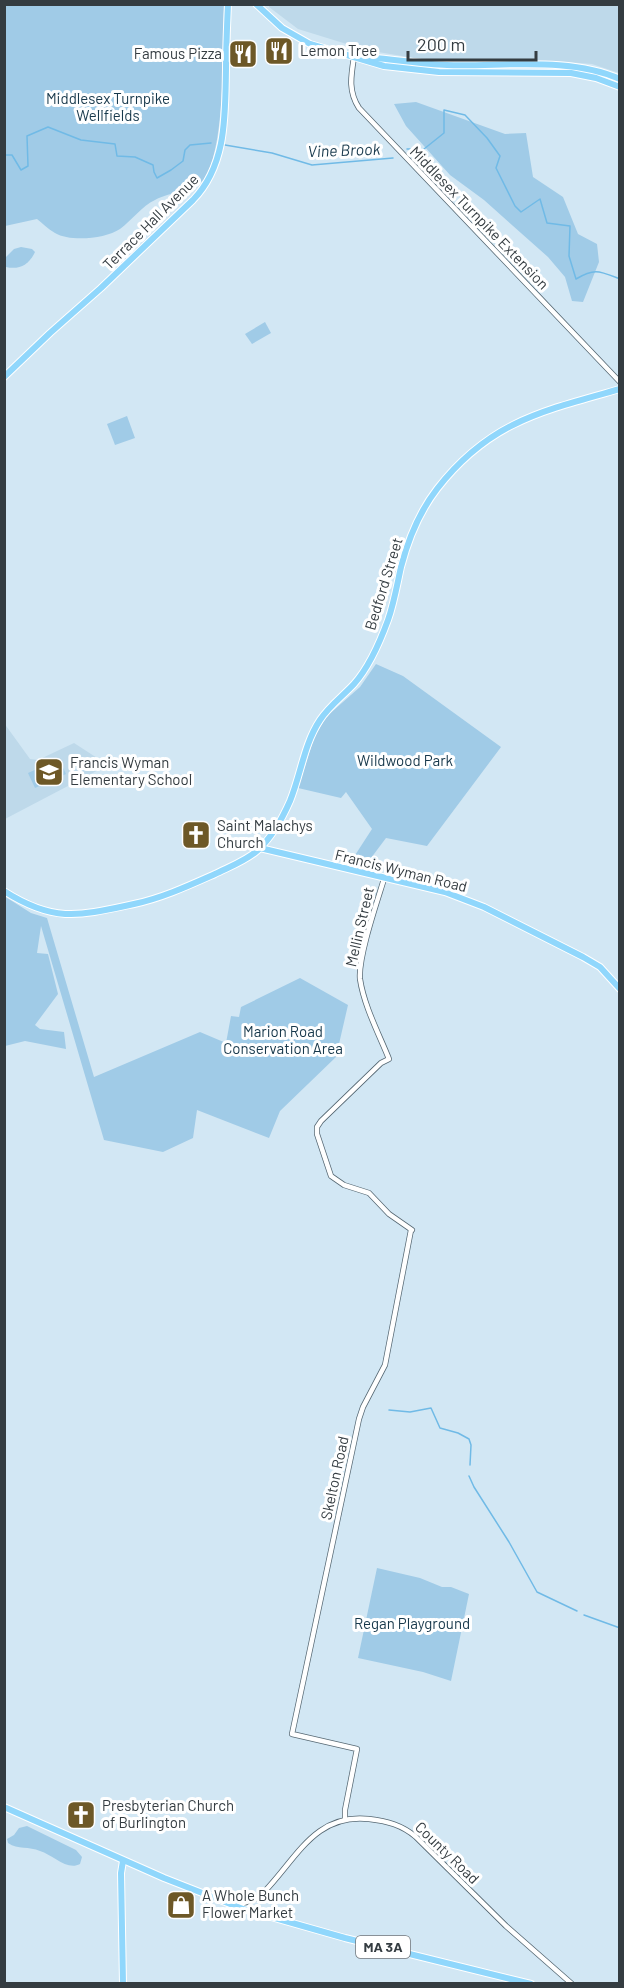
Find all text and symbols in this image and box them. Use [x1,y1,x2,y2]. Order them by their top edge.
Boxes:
scale bar [408,24,536,62]
text: 200 m [417,33,465,55]
restaurant icon: Lemon Tree [263,35,295,67]
restaurant icon: Famous Pizza [227,38,259,70]
place label: Lemon Tree [300,41,377,59]
place label: Famous Pizza [134,44,222,62]
park label: Middlesex Turnpike Wellfields [46,89,170,124]
water label: Vine Brook [307,139,381,160]
street label: Middlesex Turnpike Extension [407,142,553,293]
street label: Terrace Hall Avenue [99,170,202,273]
street label: Bedford Street [360,535,406,632]
park label: Wildwood Park [357,751,454,769]
place label: Francis Wyman Elementary School [70,753,192,788]
school or university icon: Francis Wyman Elementary School [33,756,65,788]
place label: Saint Malachys Church [217,816,313,851]
church icon: Saint Malachys Church [180,819,212,851]
street label: Francis Wyman Road [333,845,469,895]
street label: Mellin Street [341,885,377,968]
park label: Marion Road Conservation Area [223,1022,343,1057]
street label: Skelton Road [316,1434,352,1521]
park label: Regan Playground [354,1614,470,1632]
place label: Presbyterian Church of Burlington [102,1796,234,1831]
church icon: Presbyterian Church of Burlington [65,1799,97,1831]
street label: County Road [412,1817,483,1887]
place label: A Whole Bunch Flower Market [202,1886,299,1921]
shop icon: A Whole Bunch Flower Market [165,1889,197,1921]
road number: MA 3A [356,1936,410,1958]

